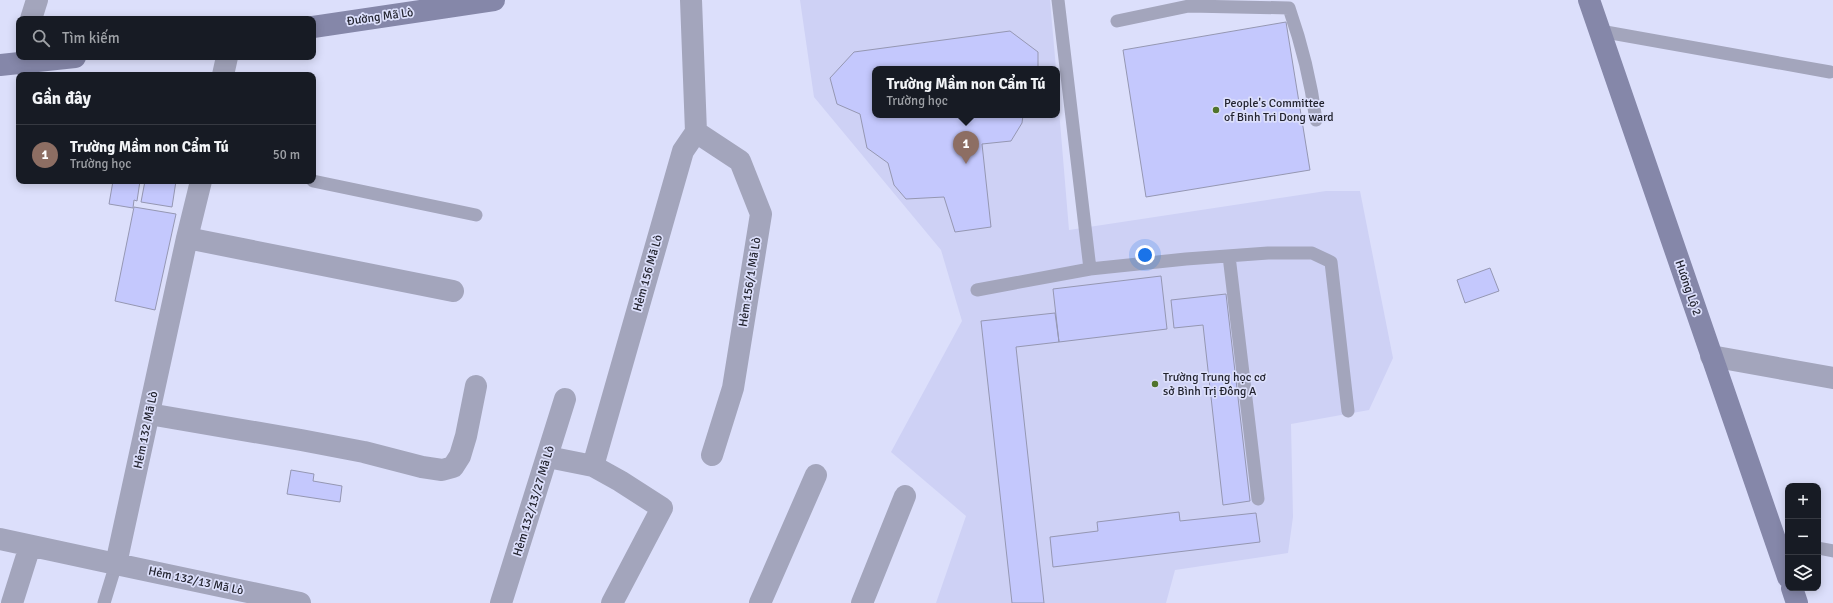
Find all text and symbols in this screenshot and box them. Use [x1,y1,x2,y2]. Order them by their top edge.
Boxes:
street label: Đường Mã Lò [346,5,414,29]
search box [16,16,316,60]
icon: search [30,27,52,49]
text: Tìm kiếm [62,29,120,47]
popup [872,66,1060,118]
text: Trường Mầm non Cẩm Tú [887,75,1045,93]
text: Gần đây [32,88,91,109]
text: Trường học [887,93,948,109]
place label: People's Committee of Binh Tri Dong ward [1224,96,1334,125]
marker: People's Committee of Binh Tri Dong ward [1211,105,1221,115]
pin: 1 [953,131,979,164]
text: Trường Mầm non Cẩm Tú [70,138,229,156]
text: 1 [41,147,49,163]
text: 50 m [273,147,300,163]
text: Trường học [70,156,131,172]
street label: Hẻm 156 Mã Lò [630,233,666,313]
street label: Hẻm 156/1 Mã Lò [736,236,764,328]
your location [1135,245,1155,265]
street label: Hương Lộ 2 [1672,258,1704,318]
place label: Trường Trung học cơ sở Bình Trị Đông A [1163,370,1267,399]
marker: Trường Trung học cơ sở Bình Trị Đông A [1150,379,1160,389]
street label: Hẻm 132 Mã Lò [130,390,162,470]
street label: Hẻm 132/13/27 Mã Lò [510,444,558,558]
map controls [1785,483,1821,591]
button: + [1785,483,1821,519]
button: − [1785,519,1821,555]
button: layers [1785,555,1821,591]
street label: Hẻm 132/13 Mã Lò [147,564,245,598]

